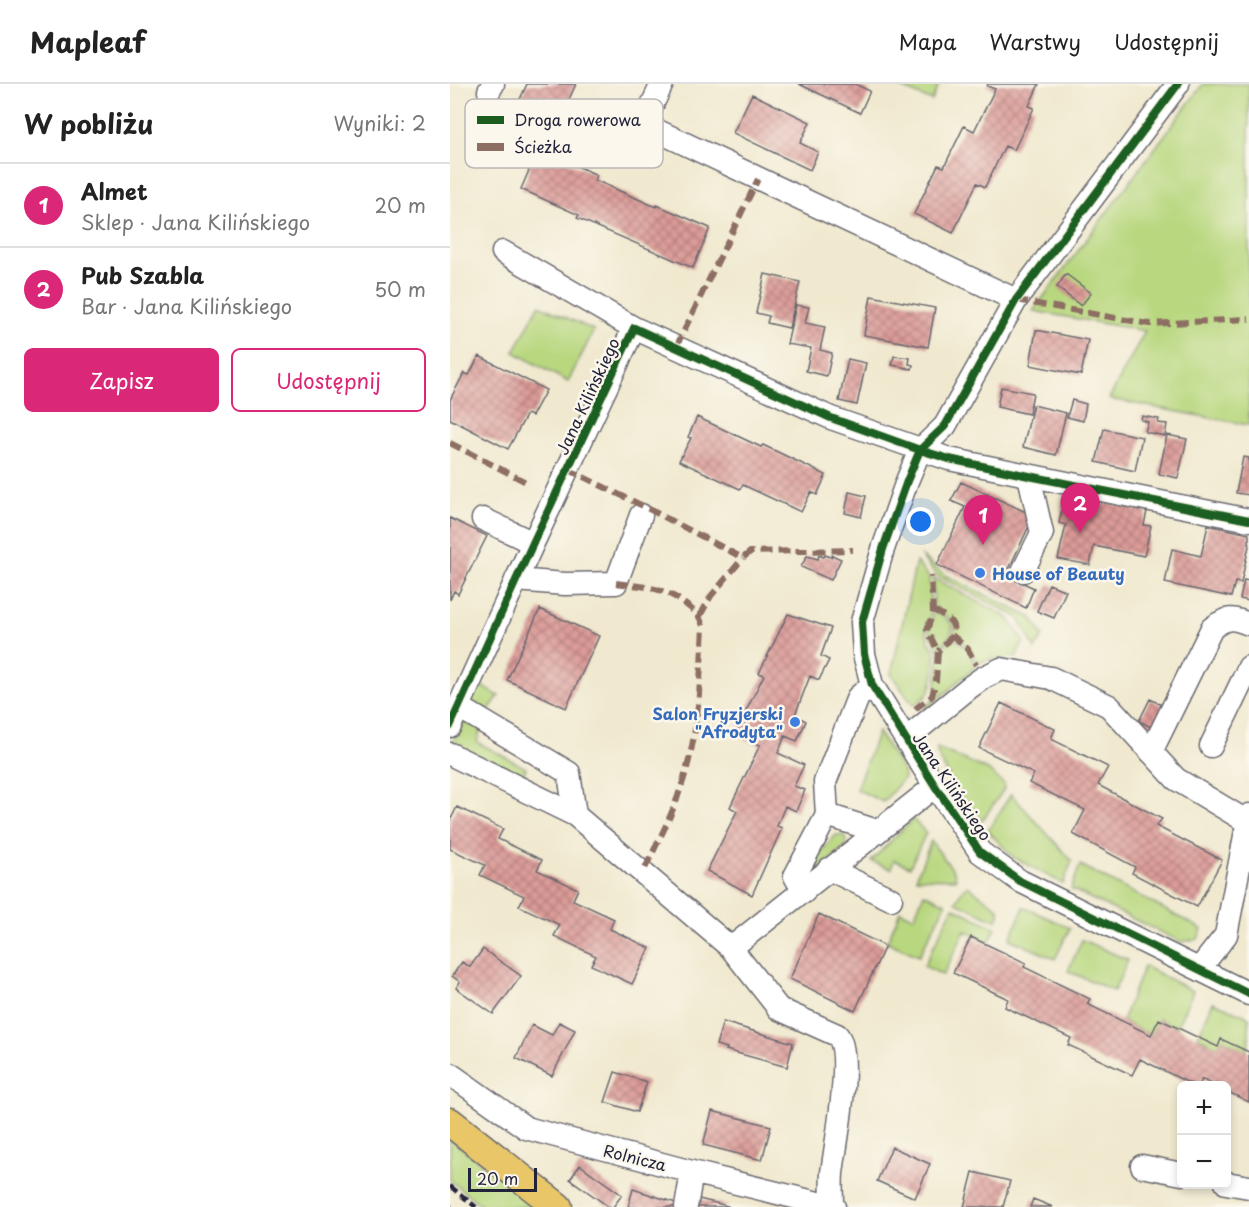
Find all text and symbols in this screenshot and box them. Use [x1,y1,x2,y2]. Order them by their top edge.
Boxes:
text: Mapleaf [30,20,146,63]
text: Mapa [899,25,957,57]
text: Warstwy [990,25,1081,57]
text: Udostępnij [1114,25,1219,57]
legend [465,99,663,168]
text: W pobliżu [24,104,153,143]
text: Droga rowerowa [514,107,641,131]
text: Wyniki: 2 [333,108,426,138]
text: Ścieżka [514,134,572,158]
text: Almet [81,174,148,207]
text: 1 [39,190,48,220]
text: 20 m [374,190,426,220]
text: Sklep · Jana Kilińskiego [81,207,310,237]
text: Pub Szabla [81,258,204,291]
text: 2 [36,274,51,304]
text: 50 m [374,274,426,304]
text: Bar · Jana Kilińskiego [81,291,292,321]
street label: Jana Kilińskiego [549,334,625,458]
button: Zapisz [24,348,219,412]
button: Udostępnij [231,348,426,412]
pin: 2 [1060,484,1100,533]
pin: 1 [964,496,1002,545]
your location [906,507,935,536]
place label: House of Beauty [992,561,1125,585]
marker: House of Beauty [973,566,987,580]
place label: Salon Fryzjerski "Afrodyta" [652,701,783,743]
marker: Salon Fryzjerski "Afrodyta" [788,715,802,729]
street label: Jana Kilińskiego [908,727,998,845]
map controls [1177,1081,1231,1189]
button: + [1177,1081,1231,1135]
button: − [1177,1135,1231,1189]
street label: Rolnicza [601,1138,669,1176]
scale bar [468,1165,537,1192]
text: 20 m [477,1166,518,1190]

